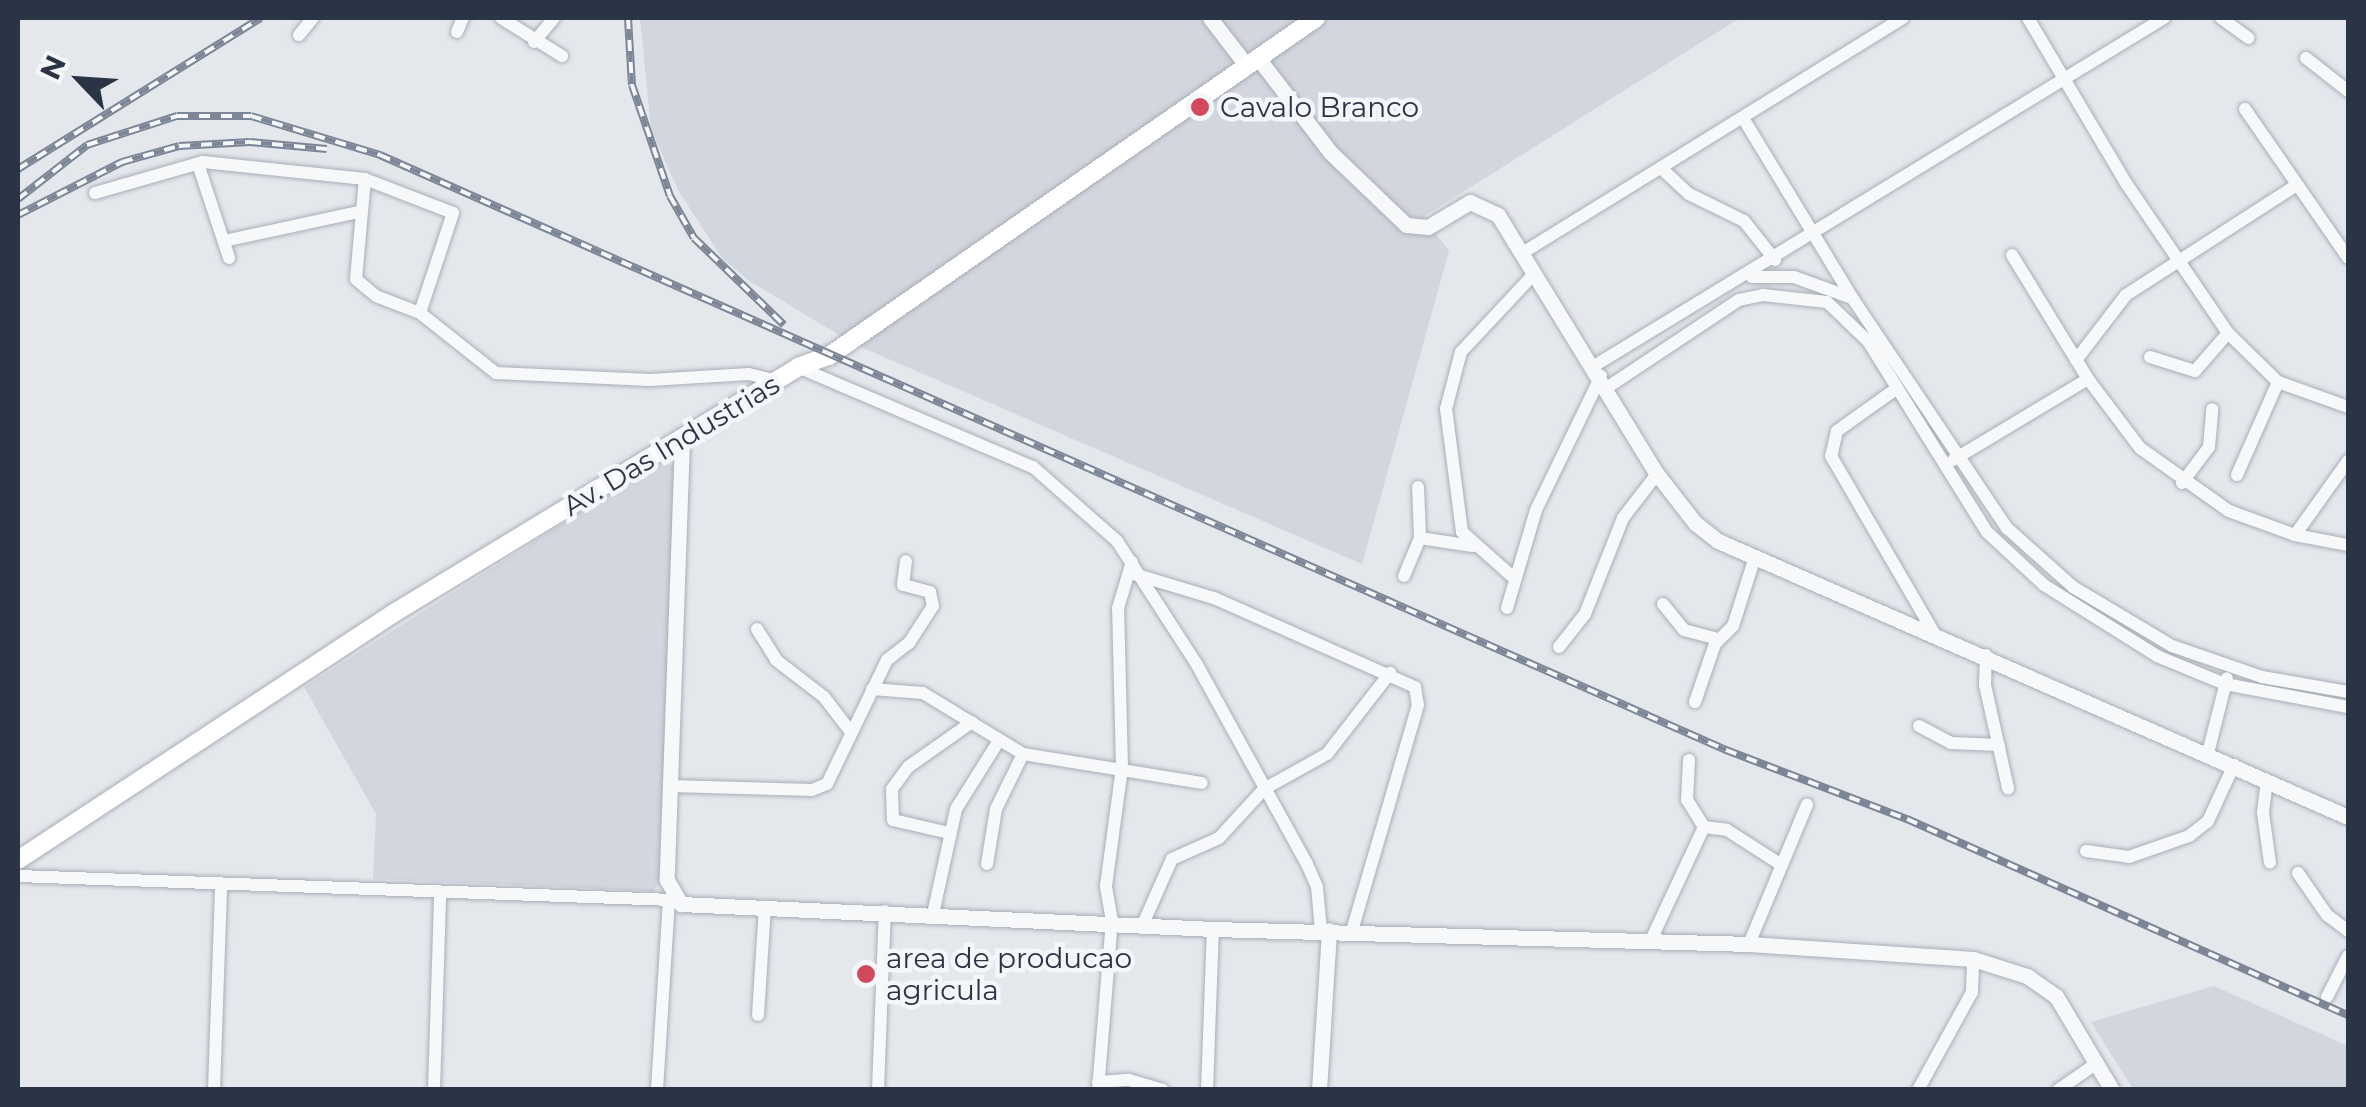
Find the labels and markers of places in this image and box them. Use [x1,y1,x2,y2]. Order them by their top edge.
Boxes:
place label: Cavalo Branco [1220,90,1419,124]
marker: Cavalo Branco [1189,96,1211,118]
place label: area de producao agricula [886,941,1132,1007]
marker: area de producao agricula [855,963,877,985]

